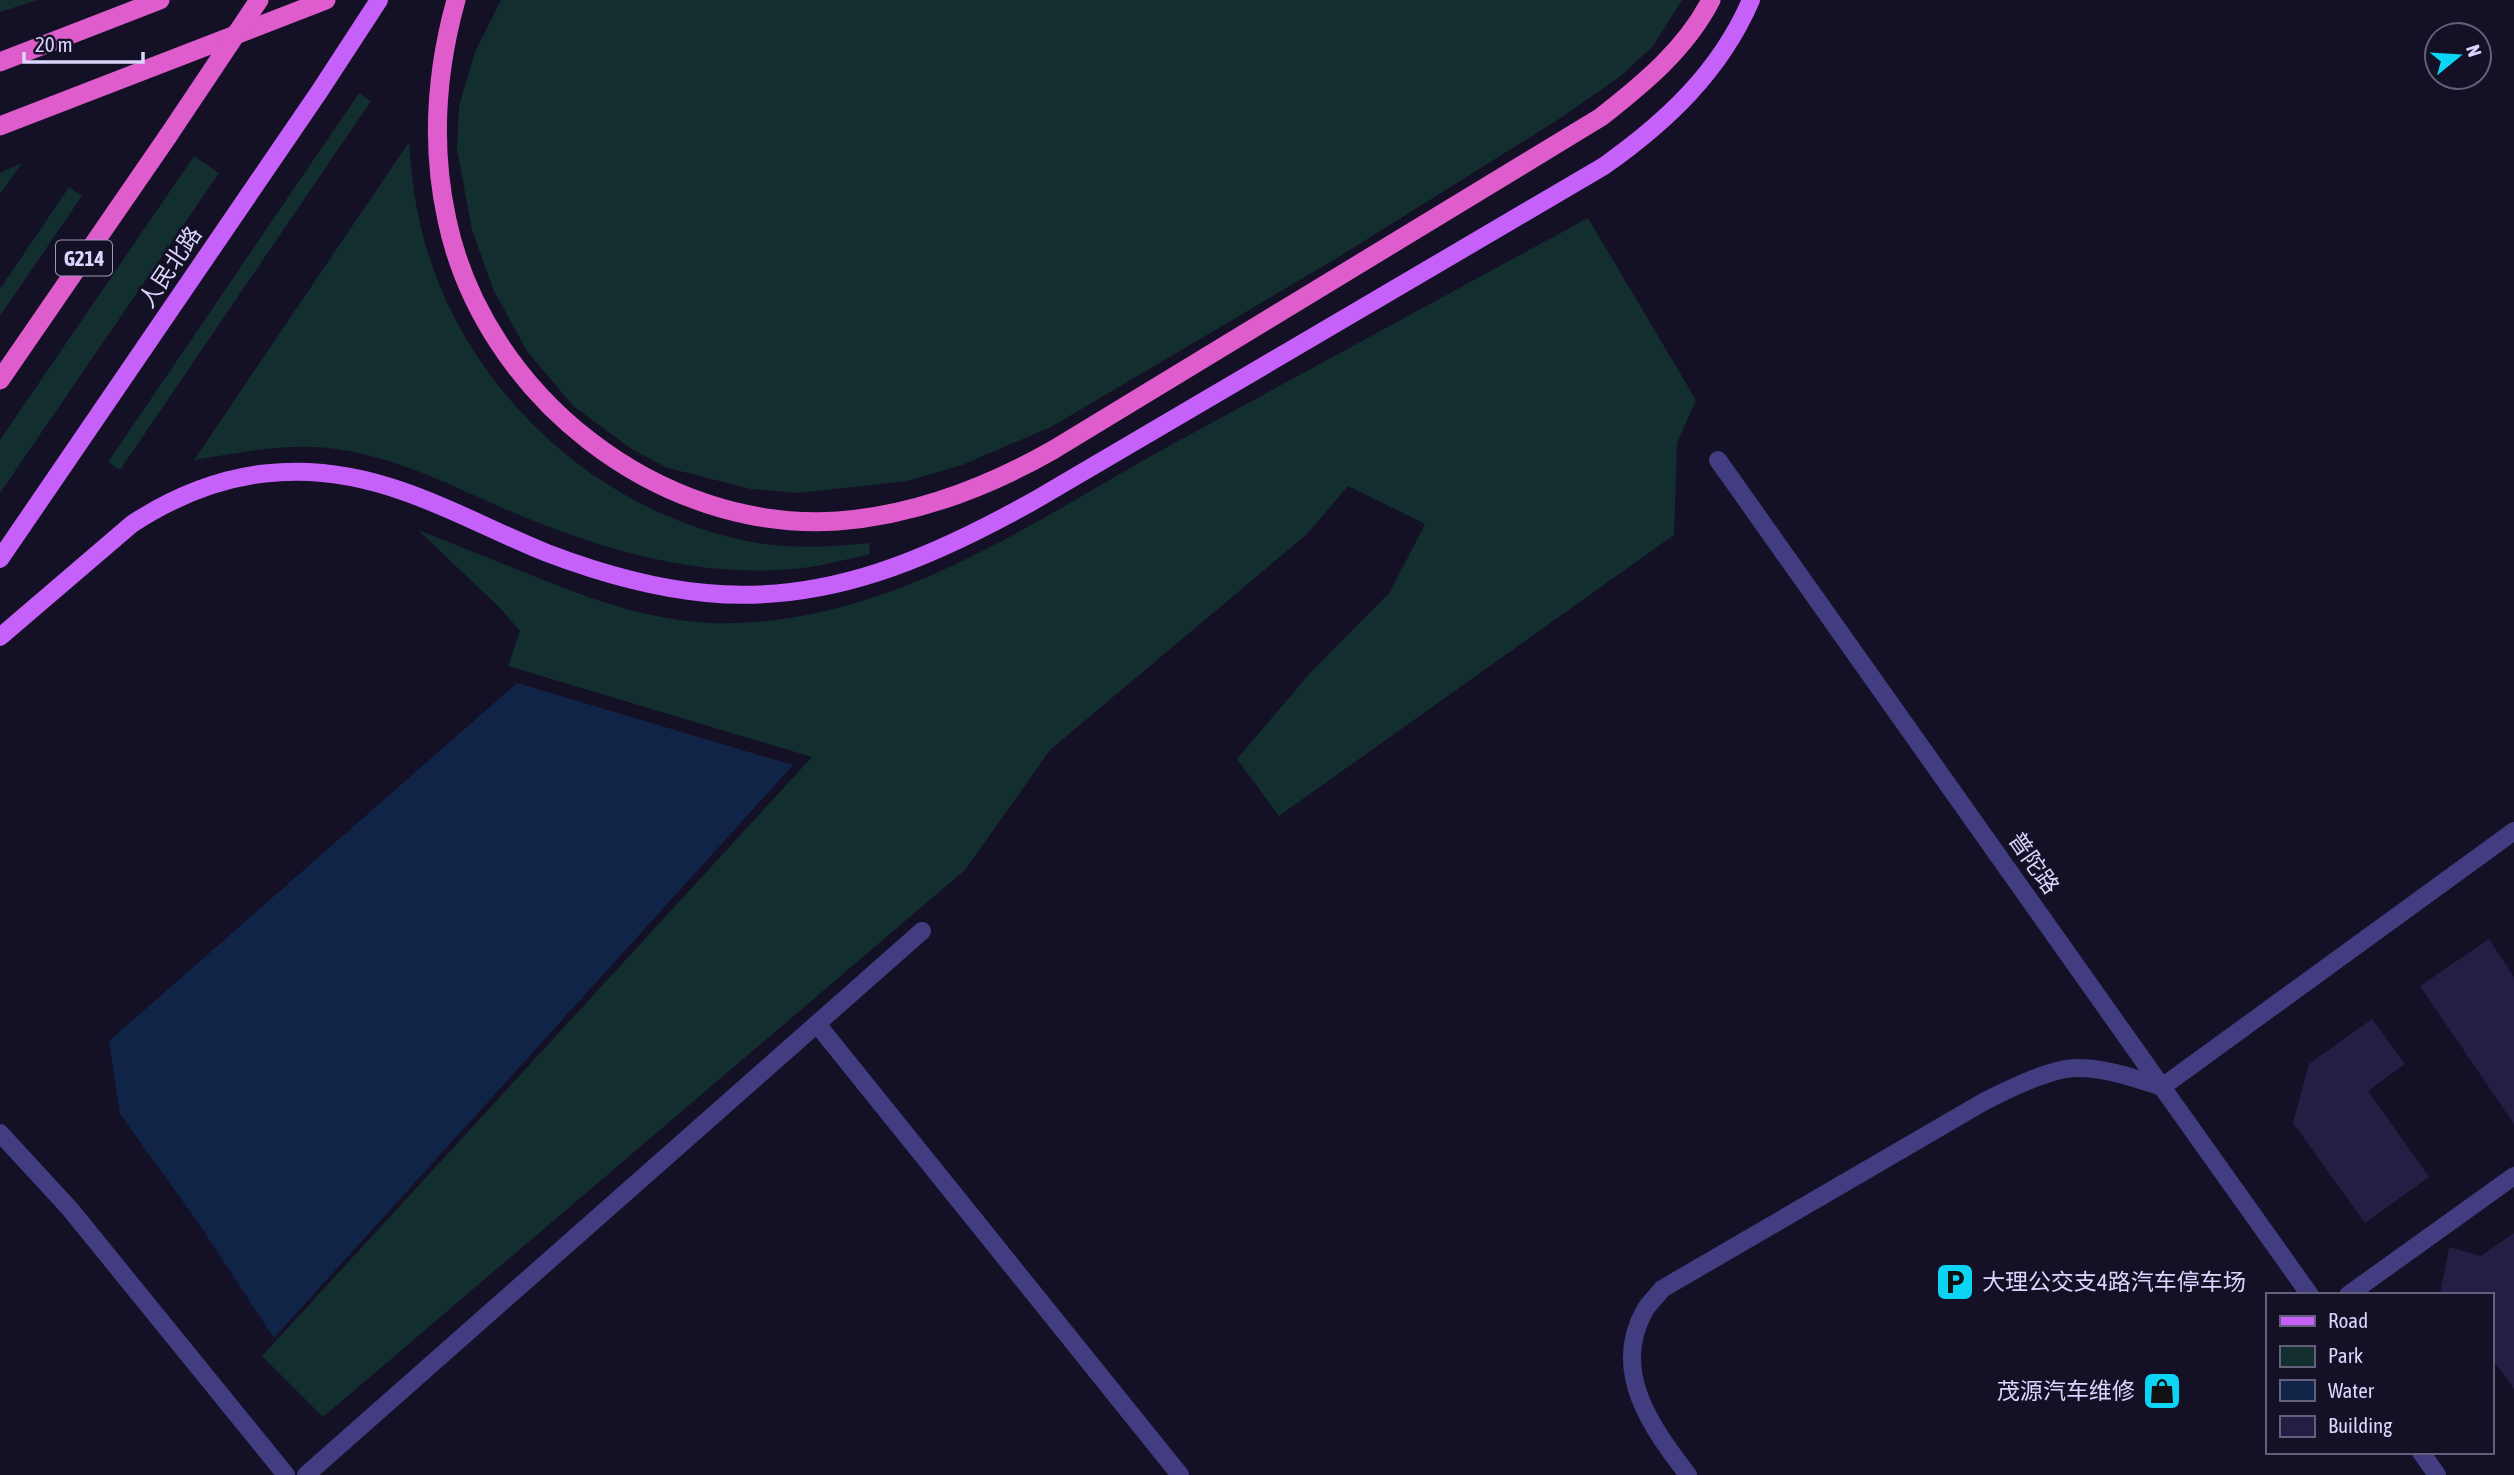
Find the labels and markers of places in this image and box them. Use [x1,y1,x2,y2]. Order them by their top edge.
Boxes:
parking icon: 大理公交支4路汽车停车场 [1934,1261,1976,1303]
place label: 大理公交支4路汽车停车场 [1982,1269,2246,1295]
shop icon: 茂源汽车维修 [2141,1370,2183,1412]
place label: 茂源汽车维修 [1997,1378,2135,1404]

